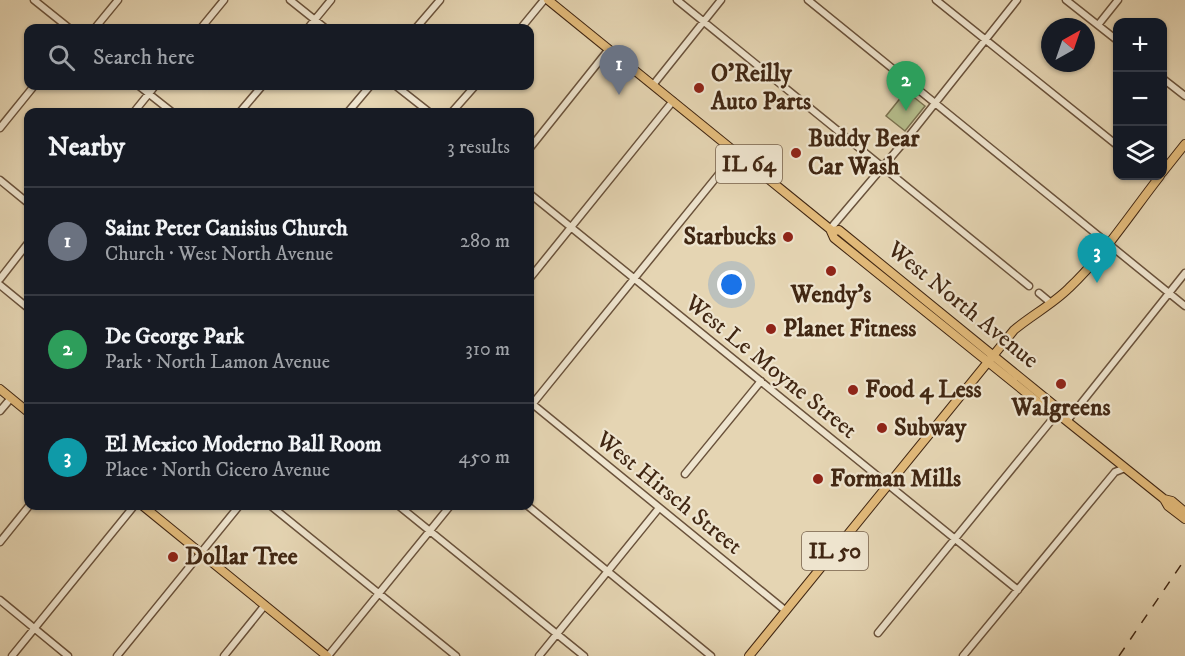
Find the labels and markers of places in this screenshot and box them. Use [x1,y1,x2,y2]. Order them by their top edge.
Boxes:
pin: 1 [600,46,638,95]
place label: O'Reilly Auto Parts [710,59,811,117]
pin: 2 [886,62,926,111]
marker: O'Reilly Auto Parts [692,81,706,95]
place label: Buddy Bear Car Wash [808,124,920,182]
marker: Buddy Bear Car Wash [789,146,803,160]
place label: Starbucks [684,222,776,252]
marker: Starbucks [781,230,795,244]
pin: 3 [1078,234,1116,283]
marker: Wendy's [824,264,838,278]
place label: Wendy's [790,280,871,310]
place label: Planet Fitness [783,314,916,344]
marker: Planet Fitness [764,322,778,336]
place label: Food 4 Less [865,375,982,405]
marker: Walgreens [1054,377,1068,391]
marker: Food 4 Less [846,383,860,397]
place label: Walgreens [1011,393,1111,423]
place label: Subway [894,413,967,443]
marker: Subway [875,421,889,435]
place label: Forman Mills [830,464,961,494]
marker: Forman Mills [811,472,825,486]
place label: Dollar Tree [185,542,298,572]
marker: Dollar Tree [166,550,180,564]

